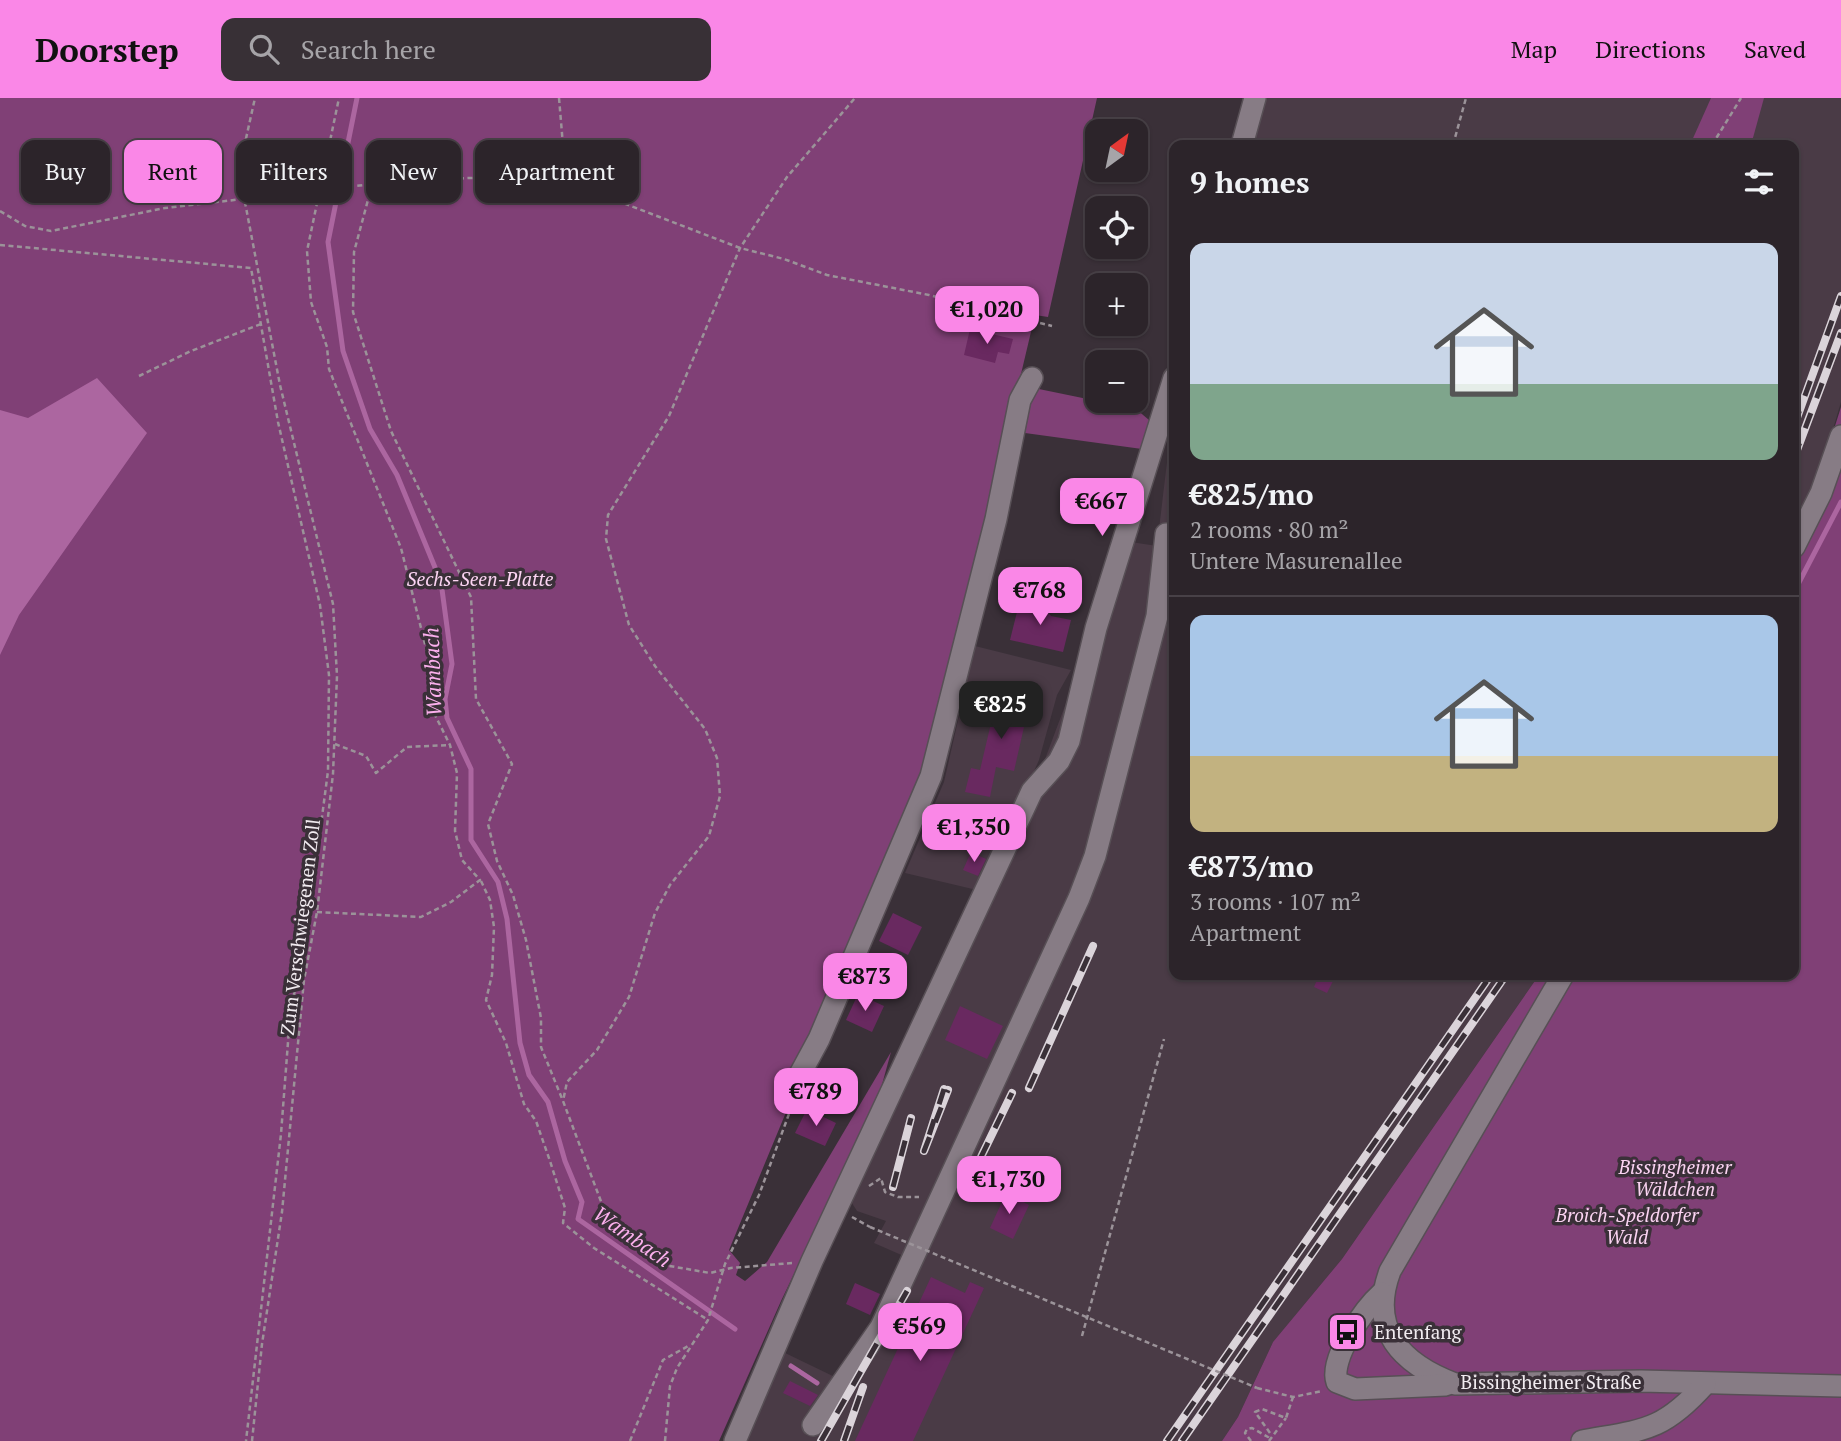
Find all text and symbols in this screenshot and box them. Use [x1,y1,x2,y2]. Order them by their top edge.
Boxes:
search box [221,18,711,81]
text: Doorstep [35,28,179,71]
icon: search [245,30,283,68]
text: Search here [301,32,436,66]
text: Map [1511,33,1557,65]
text: Directions [1595,33,1706,65]
text: Saved [1744,33,1806,65]
north arrow [1085,119,1148,182]
map controls [1085,119,1148,413]
chip: Buy [21,140,110,203]
chip: Rent [124,140,222,203]
chip: Filters [236,140,352,203]
chip: New [366,140,461,203]
chip: Apartment [475,140,639,203]
text: 9 homes [1190,162,1309,202]
icon: filters [1740,163,1778,201]
button: locate [1085,196,1148,259]
button: + [1085,273,1148,336]
pin: €1,020 [930,286,1044,346]
icon: home [1421,289,1547,415]
text: €1,020 [951,293,1023,324]
button: − [1085,350,1148,413]
text: €825/mo [1190,474,1314,514]
pin: €667 [1061,478,1143,538]
text: €667 [1076,485,1128,516]
text: 2 rooms · 80 m² [1190,514,1349,545]
text: Untere Masurenallee [1190,545,1403,576]
park label: Sechs-Seen-Platte [407,566,554,591]
pin: €768 [999,568,1081,627]
text: €768 [1014,574,1066,605]
water label: Wambach [416,627,448,717]
icon: home [1421,661,1547,787]
pin: €825 [960,682,1042,741]
text: €825 [975,688,1027,719]
pin: €1,350 [917,804,1031,864]
text: €1,350 [938,811,1010,842]
street label: Zum Verschwiegenen Zoll [274,817,325,1037]
text: €873/mo [1190,846,1314,886]
text: 3 rooms · 107 m² [1190,886,1361,917]
text: Apartment [1190,917,1301,948]
pin: €873 [824,954,906,1013]
text: €873 [839,960,891,991]
pin: €789 [775,1068,857,1128]
text: €789 [790,1075,842,1106]
park label: Bissingheimer Wäldchen [1617,1154,1732,1201]
pin: €1,730 [952,1156,1066,1216]
text: €1,730 [973,1163,1045,1194]
water label: Wambach [588,1199,677,1273]
park label: Broich-Speldorfer Wald [1554,1202,1699,1249]
pin: €569 [879,1304,961,1363]
text: €569 [894,1310,946,1341]
bus stop icon: Entenfang [1326,1311,1368,1353]
place label: Entenfang [1374,1319,1463,1344]
street label: Bissingheimer Straße [1461,1369,1641,1394]

